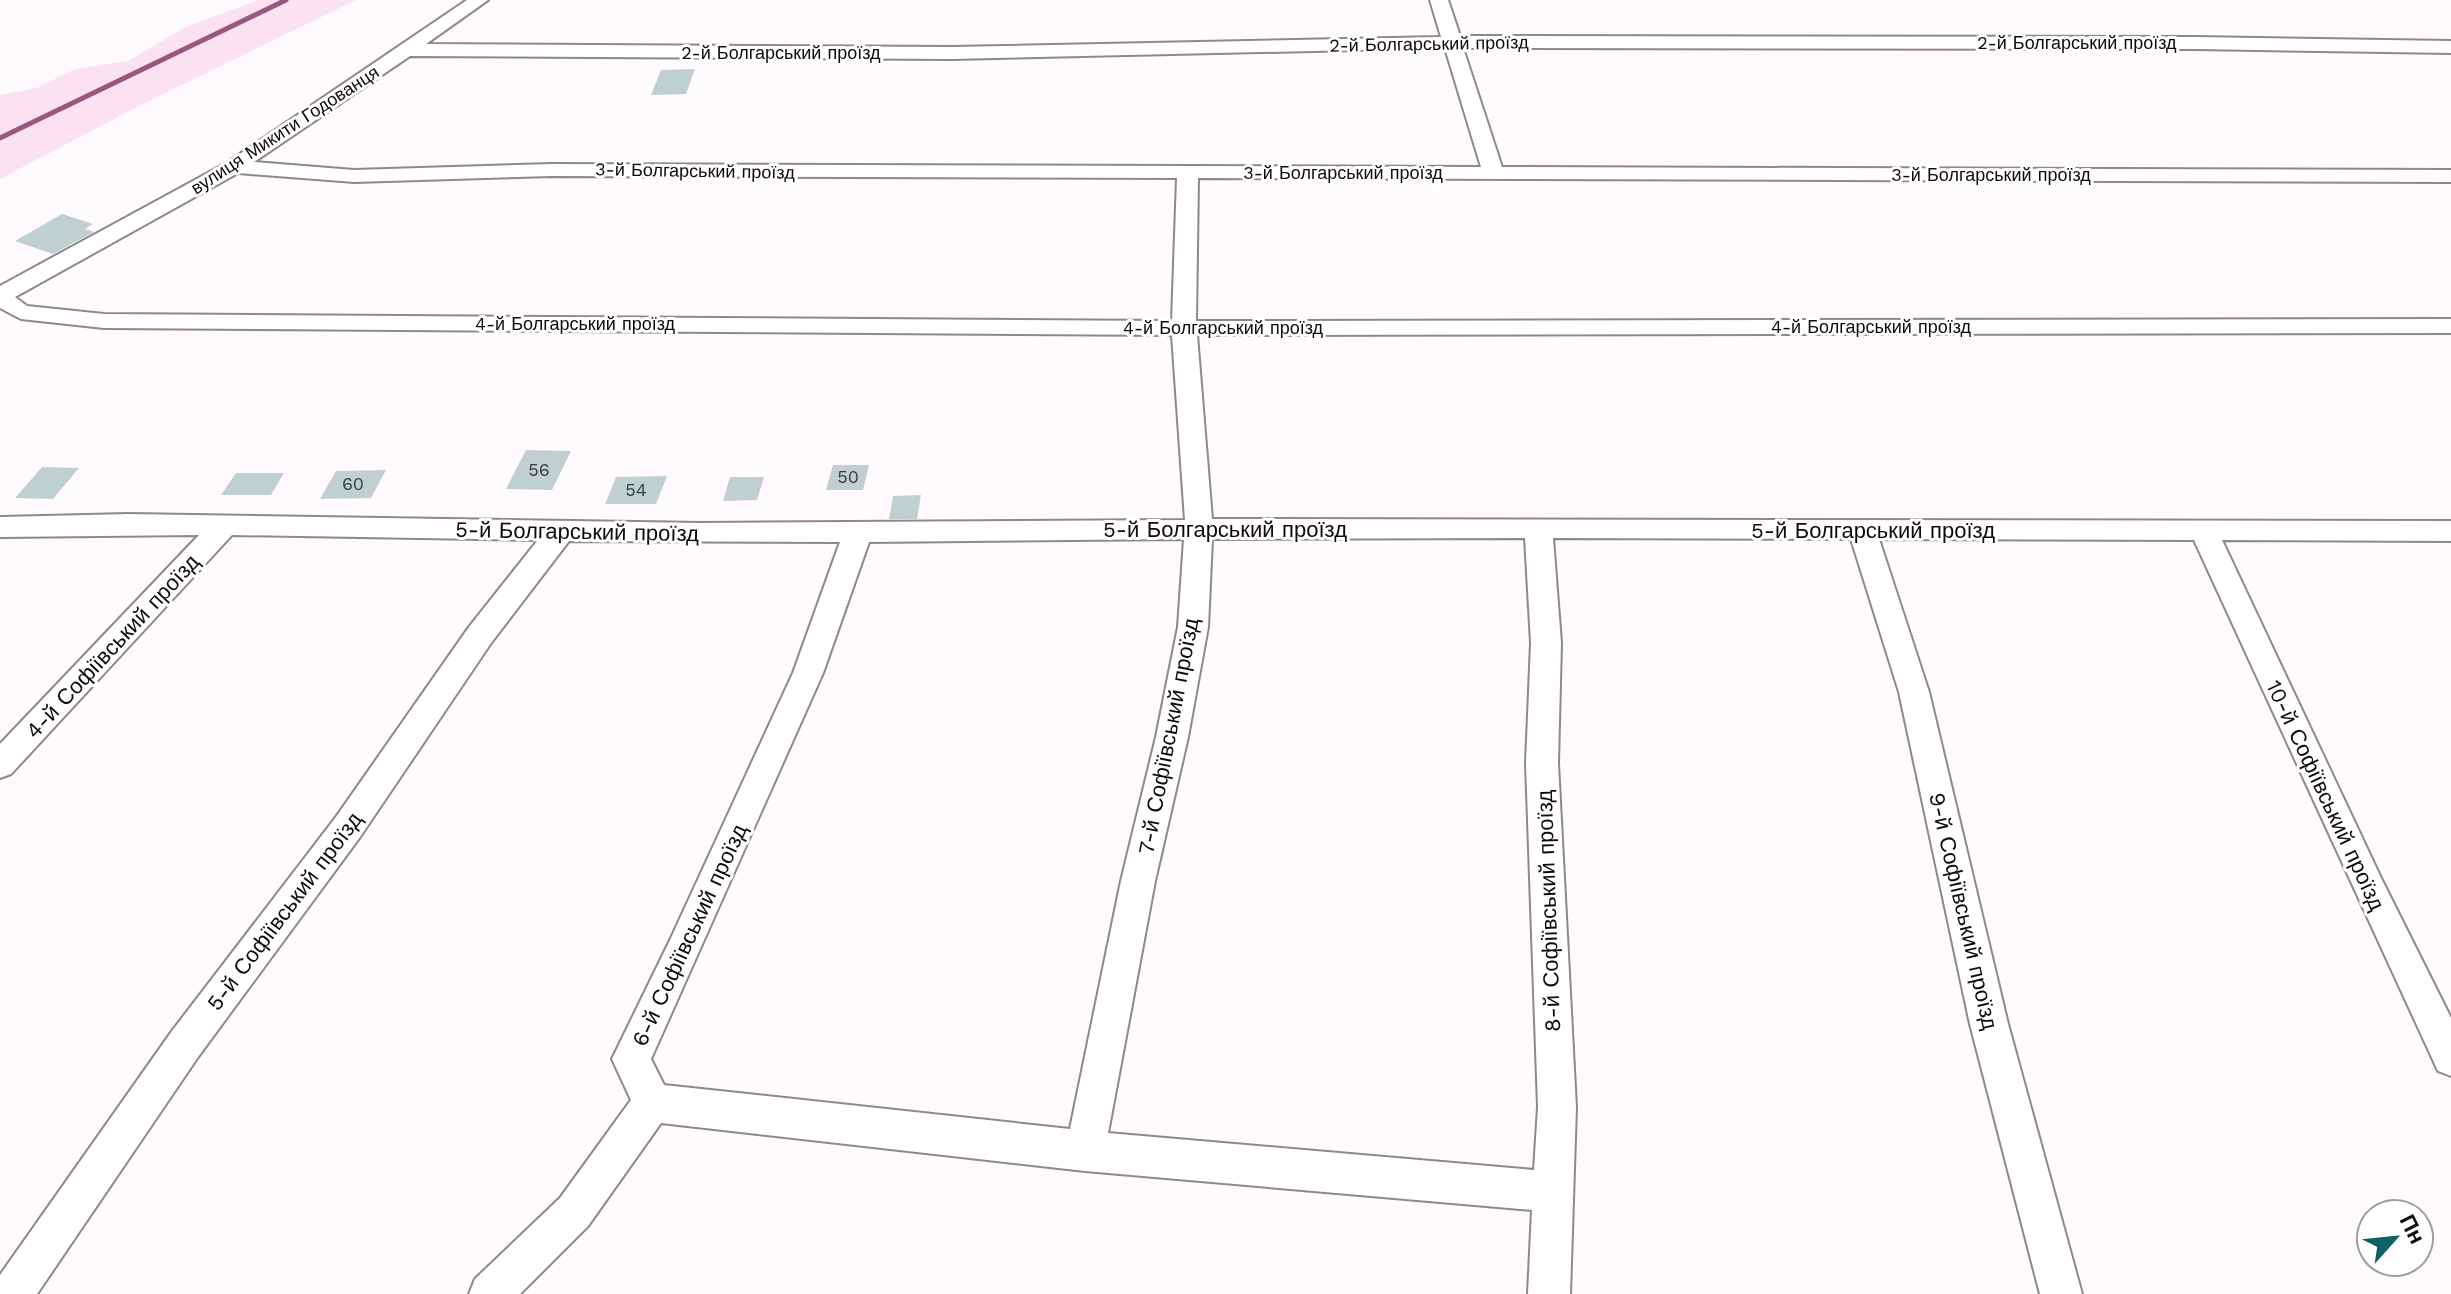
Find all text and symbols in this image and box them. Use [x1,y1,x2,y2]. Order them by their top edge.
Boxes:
street label: 2-й Болгарський проїзд [1329,31,1529,56]
street label: 2-й Болгарський проїзд [1977,32,2177,53]
street label: 2-й Болгарський проїзд [681,42,881,63]
street label: вулиця Микити Годованця [187,61,383,198]
street label: 3-й Болгарський проїзд [595,158,795,183]
street label: 3-й Болгарський проїзд [1243,162,1443,183]
street label: 3-й Болгарський проїзд [1891,164,2091,185]
street label: 4-й Болгарський проїзд [475,313,676,334]
street label: 4-й Болгарський проїзд [1771,316,1972,337]
street label: 4-й Болгарський проїзд [1123,317,1324,338]
house number: 56 [528,459,550,480]
house number: 50 [837,466,859,487]
house number: 60 [342,473,364,494]
house number: 54 [625,479,647,500]
street label: 5-й Болгарський проїзд [455,517,699,546]
street label: 5-й Болгарський проїзд [1103,517,1347,542]
street label: 5-й Болгарський проїзд [1751,518,1995,543]
street label: 4-й Софіївський проїзд [21,549,204,743]
street label: 7-й Софіївський проїзд [1133,616,1204,856]
street label: 10-й Софіївський проїзд [2261,676,2390,914]
street label: 8-й Софіївський проїзд [1532,789,1565,1033]
street label: 9-й Софіївський проїзд [1924,790,2003,1032]
street label: 5-й Софіївський проїзд [202,807,367,1015]
street label: 6-й Софіївський проїзд [627,820,752,1050]
north arrow [2355,1198,2435,1278]
text: Пн [2395,1211,2430,1248]

